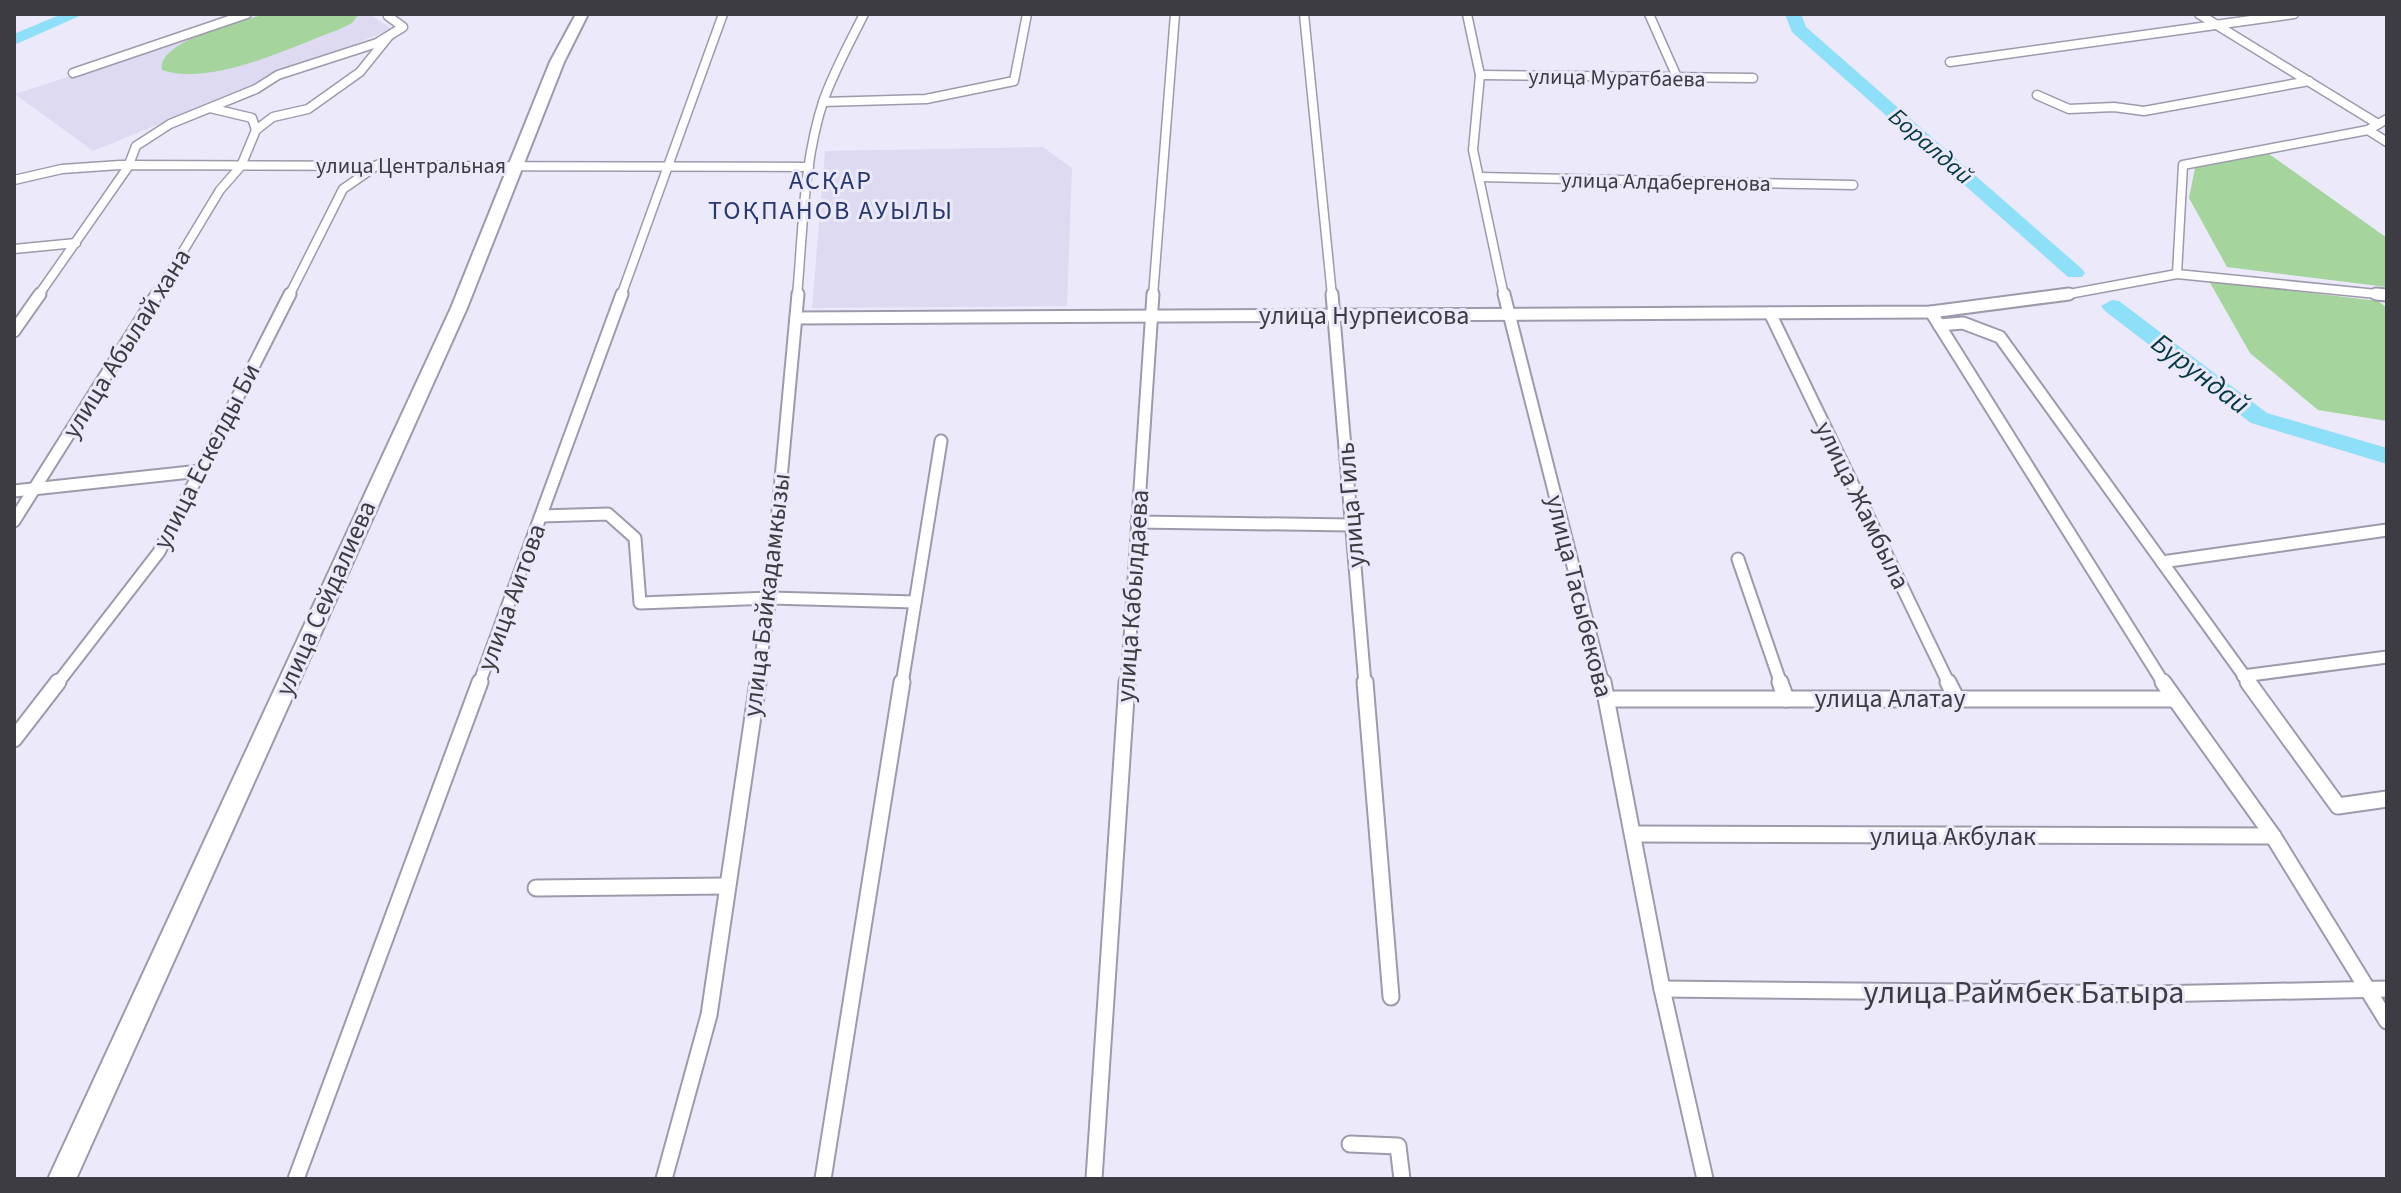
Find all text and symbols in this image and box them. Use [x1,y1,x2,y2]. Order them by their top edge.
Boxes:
street label: улица Муратбаева [1528,60,1706,96]
water label: Боралдай [1881,100,1981,193]
street label: улица Центральная [316,150,506,182]
district label: АСҚАР ТОҚПАНОВ АУЫЛЫ [708,162,954,229]
street label: улица Алдабергенова [1561,164,1771,200]
street label: улица Абылай хана [53,241,200,446]
street label: улица Нурпеисова [1259,297,1469,334]
water label: Бурундай [2143,324,2258,424]
street label: улица Ескелды Би [144,357,269,556]
street label: улица Жамбыла [1806,415,1919,596]
street label: улица Гиль [1327,441,1374,569]
street label: улица Байкадамкызы [733,471,800,719]
street label: улица Кабылдаева [1107,488,1158,704]
street label: улица Тасыбекова [1536,491,1623,701]
street label: улица Сейдалиева [266,494,385,702]
street label: улица Аитова [468,518,555,676]
street label: улица Алатау [1814,680,1966,717]
street label: улица Акбулак [1870,818,2036,855]
street label: улица Раймбек Батыра [1864,970,2185,1016]

